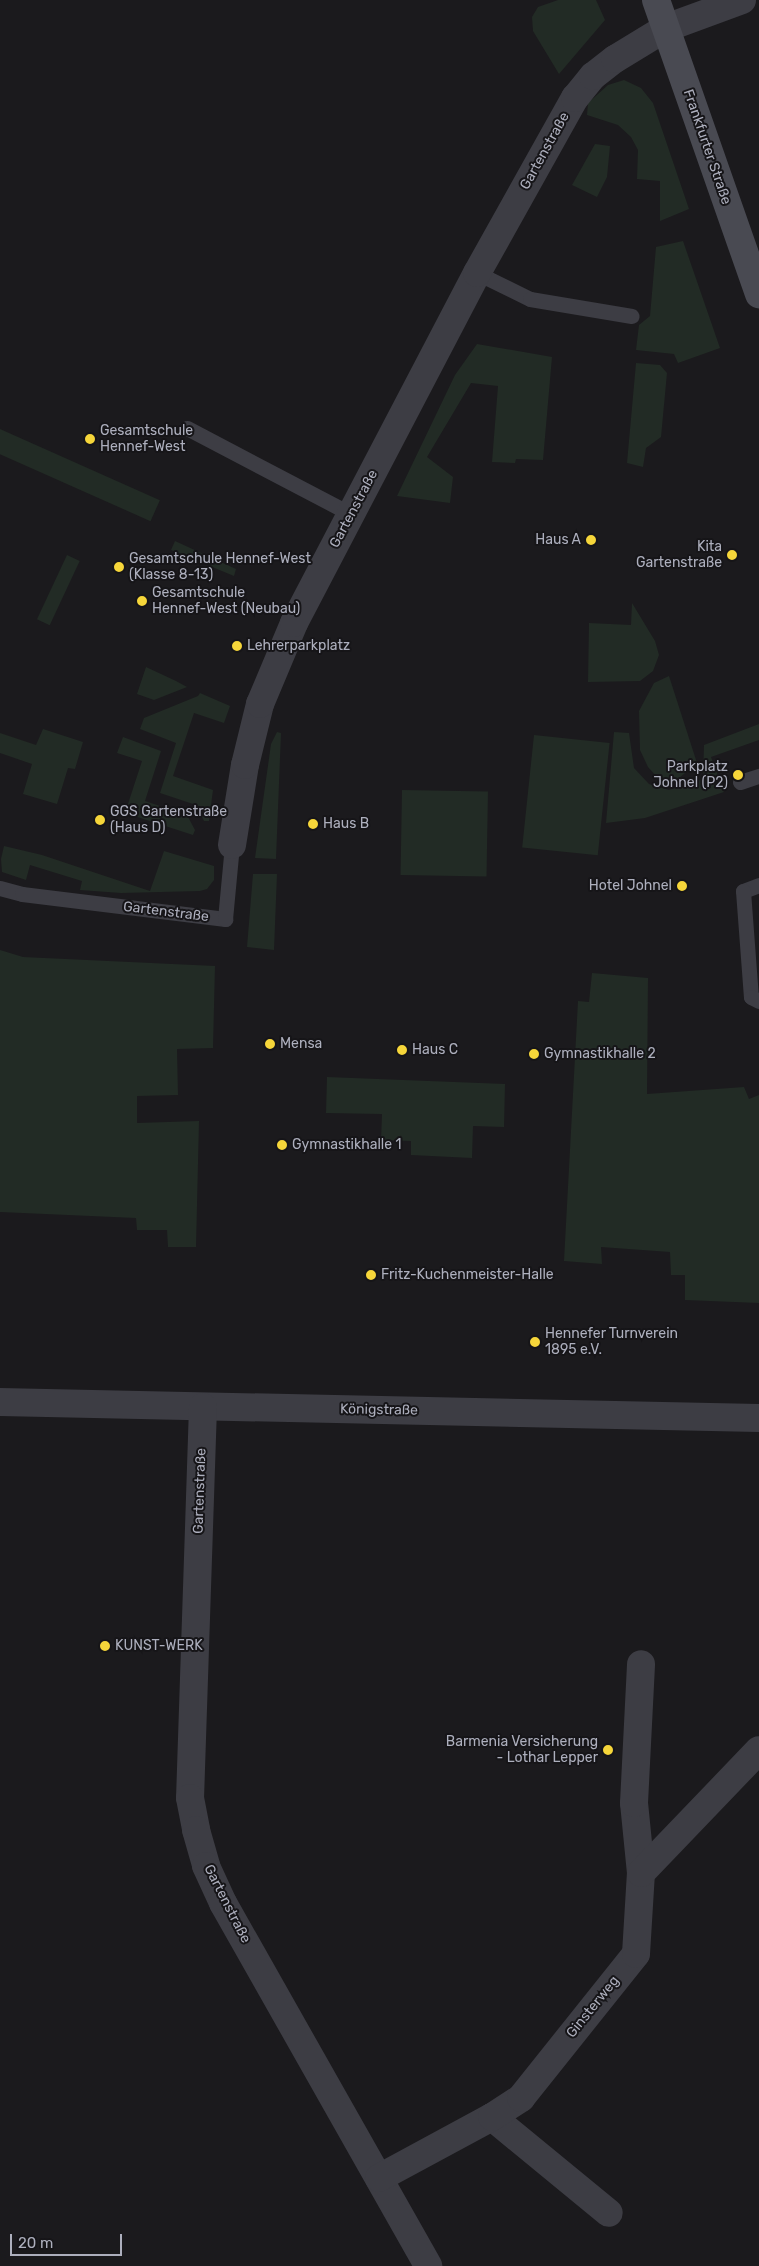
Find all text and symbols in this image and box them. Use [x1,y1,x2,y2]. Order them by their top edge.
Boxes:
street label: Frankfurter Straße [679,87,735,207]
street label: Gartenstraße [517,109,573,193]
place label: Gesamtschule Hennef-West [100,423,193,456]
marker: Gesamtschule Hennef-West [84,433,96,445]
street label: Gartenstraße [326,467,382,551]
place label: Haus A [535,532,581,548]
marker: Haus A [585,534,597,546]
place label: Kita Gartenstraße [636,539,722,572]
marker: Kita Gartenstraße [726,549,738,561]
place label: Gesamtschule Hennef-West (Klasse 8-13) [129,551,311,584]
marker: Gesamtschule Hennef-West (Klasse 8-13) [113,561,125,573]
place label: Gesamtschule Hennef-West (Neubau) [152,585,300,618]
marker: Gesamtschule Hennef-West (Neubau) [136,595,148,607]
place label: Lehrerparkplatz [247,638,350,654]
marker: Lehrerparkplatz [231,640,243,652]
place label: Parkplatz Johnel (P2) [653,759,728,792]
marker: Parkplatz Johnel (P2) [732,769,744,781]
place label: GGS Gartenstraße (Haus D) [110,804,227,836]
marker: GGS Gartenstraße (Haus D) [94,814,106,826]
place label: Haus B [323,816,369,832]
marker: Haus B [307,818,319,830]
place label: Hotel Johnel [589,878,672,894]
marker: Hotel Johnel [676,880,688,892]
street label: Gartenstraße [122,898,210,926]
place label: Mensa [280,1036,322,1052]
marker: Mensa [264,1038,276,1050]
place label: Haus C [412,1042,458,1058]
marker: Haus C [396,1044,408,1056]
place label: Gymnastikhalle 2 [544,1046,656,1062]
marker: Gymnastikhalle 2 [528,1048,540,1060]
place label: Gymnastikhalle 1 [292,1137,401,1153]
marker: Gymnastikhalle 1 [276,1139,288,1151]
place label: Fritz-Kuchenmeister-Halle [381,1267,554,1283]
marker: Fritz-Kuchenmeister-Halle [365,1269,377,1281]
place label: Hennefer Turnverein 1895 e.V. [545,1326,679,1358]
marker: Hennefer Turnverein 1895 e.V. [529,1336,541,1348]
street label: Königstraße [340,1401,418,1419]
street label: Gartenstraße [190,1448,210,1534]
place label: KUNST-WERK [115,1638,203,1654]
marker: KUNST-WERK [99,1640,111,1652]
place label: Barmenia Versicherung - Lothar Lepper [445,1734,598,1766]
marker: Barmenia Versicherung - Lothar Lepper [602,1744,614,1756]
street label: Gartenstraße [200,1862,254,1946]
street label: Ginsterweg [563,1973,623,2041]
scale bar [12,2224,125,2256]
text: 20 m [18,2234,53,2252]

